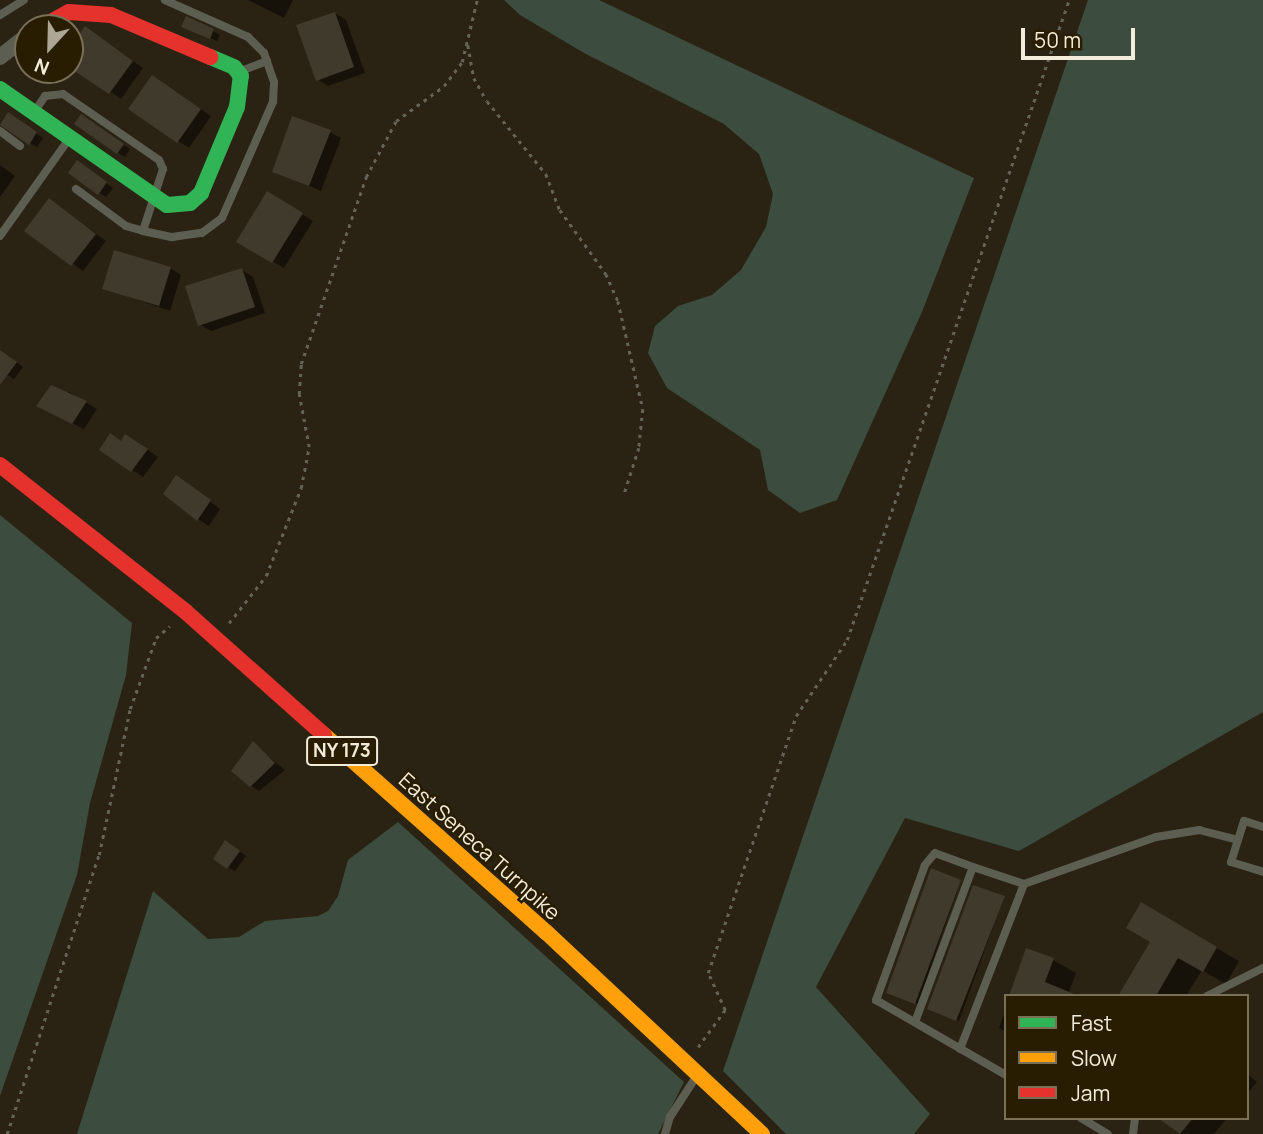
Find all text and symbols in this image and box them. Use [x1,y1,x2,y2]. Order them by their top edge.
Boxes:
north arrow [14,14,84,84]
scale bar [1025,14,1139,58]
text: 50 m [1034,26,1081,54]
text: N [31,52,53,81]
road number: NY 173 [305,736,379,766]
street label: East Seneca Turnpike [394,767,566,925]
legend [1004,994,1249,1120]
text: Fast [1071,1009,1112,1037]
text: Slow [1071,1044,1117,1072]
text: Jam [1071,1079,1110,1107]

